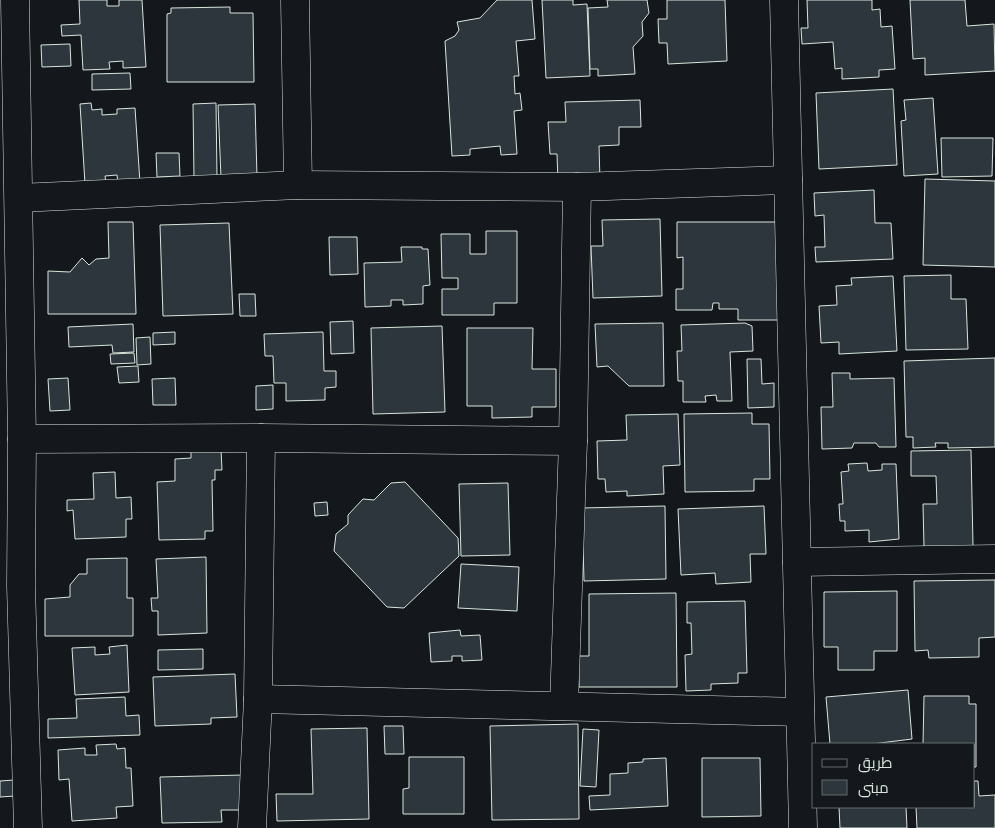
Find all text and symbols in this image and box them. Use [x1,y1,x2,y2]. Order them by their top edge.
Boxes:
legend [812,743,975,808]
text: طريق [858,754,892,773]
text: مبنى [858,779,889,798]

